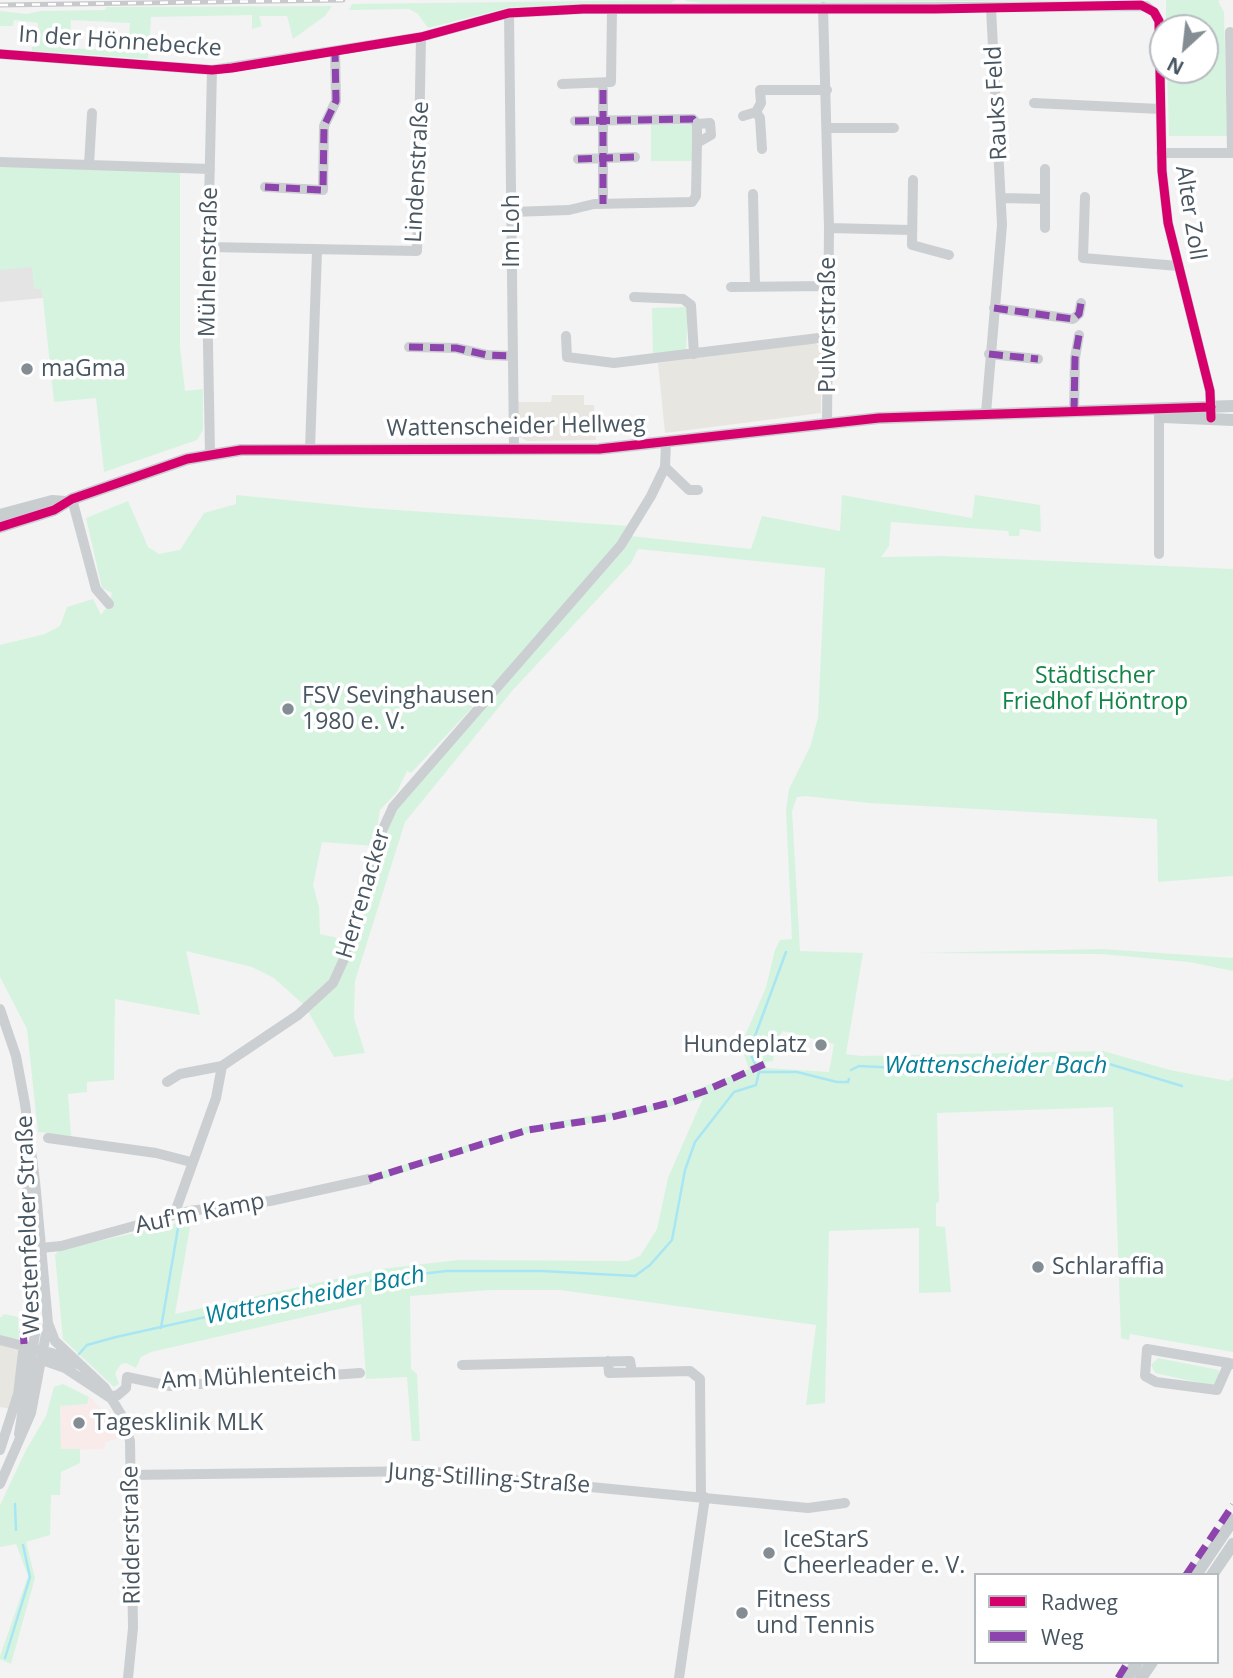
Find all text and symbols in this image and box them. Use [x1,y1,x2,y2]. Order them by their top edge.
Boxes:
north arrow [1149,14,1219,84]
street label: In der Hönnebecke [17,21,223,63]
street label: Rauks Feld [980,45,1014,161]
text: N [1163,51,1188,81]
street label: Lindenstraße [401,101,435,243]
street label: Alter Zoll [1169,164,1211,262]
street label: Mühlenstraße [194,187,224,337]
street label: Im Loh [498,194,526,268]
street label: Pulverstraße [814,257,842,393]
place label: maGma [41,355,126,383]
marker: maGma [19,361,35,377]
street label: Wattenscheider Hellweg [386,411,646,443]
park label: Städtischer Friedhof Höntrop [1002,662,1188,716]
place label: FSV Sevinghausen 1980 e. V. [302,682,495,736]
marker: FSV Sevinghausen 1980 e. V. [280,701,296,717]
street label: Herrenacker [331,826,397,962]
place label: Hundeplatz [683,1031,807,1059]
marker: Hundeplatz [813,1037,829,1053]
water label: Wattenscheider Bach [885,1052,1107,1080]
street label: Westenfelder Straße [11,1115,47,1335]
street label: Auf'm Kamp [133,1188,267,1240]
place label: Schlaraffia [1052,1253,1165,1281]
marker: Schlaraffia [1030,1259,1046,1275]
water label: Wattenscheider Bach [203,1261,427,1331]
street label: Am Mühlenteich [161,1359,337,1395]
place label: Tagesklinik MLK [93,1409,263,1437]
marker: Tagesklinik MLK [71,1415,87,1431]
street label: Jung-Stilling-Straße [387,1458,591,1500]
street label: Ridderstraße [117,1465,147,1605]
place label: IceStarS Cheerleader e. V. [783,1526,965,1580]
marker: IceStarS Cheerleader e. V. [761,1545,777,1561]
legend [974,1573,1219,1664]
place label: Fitness und Tennis [756,1586,875,1640]
text: Radweg [1041,1588,1118,1616]
marker: Fitness und Tennis [734,1605,750,1621]
text: Weg [1041,1623,1084,1651]

